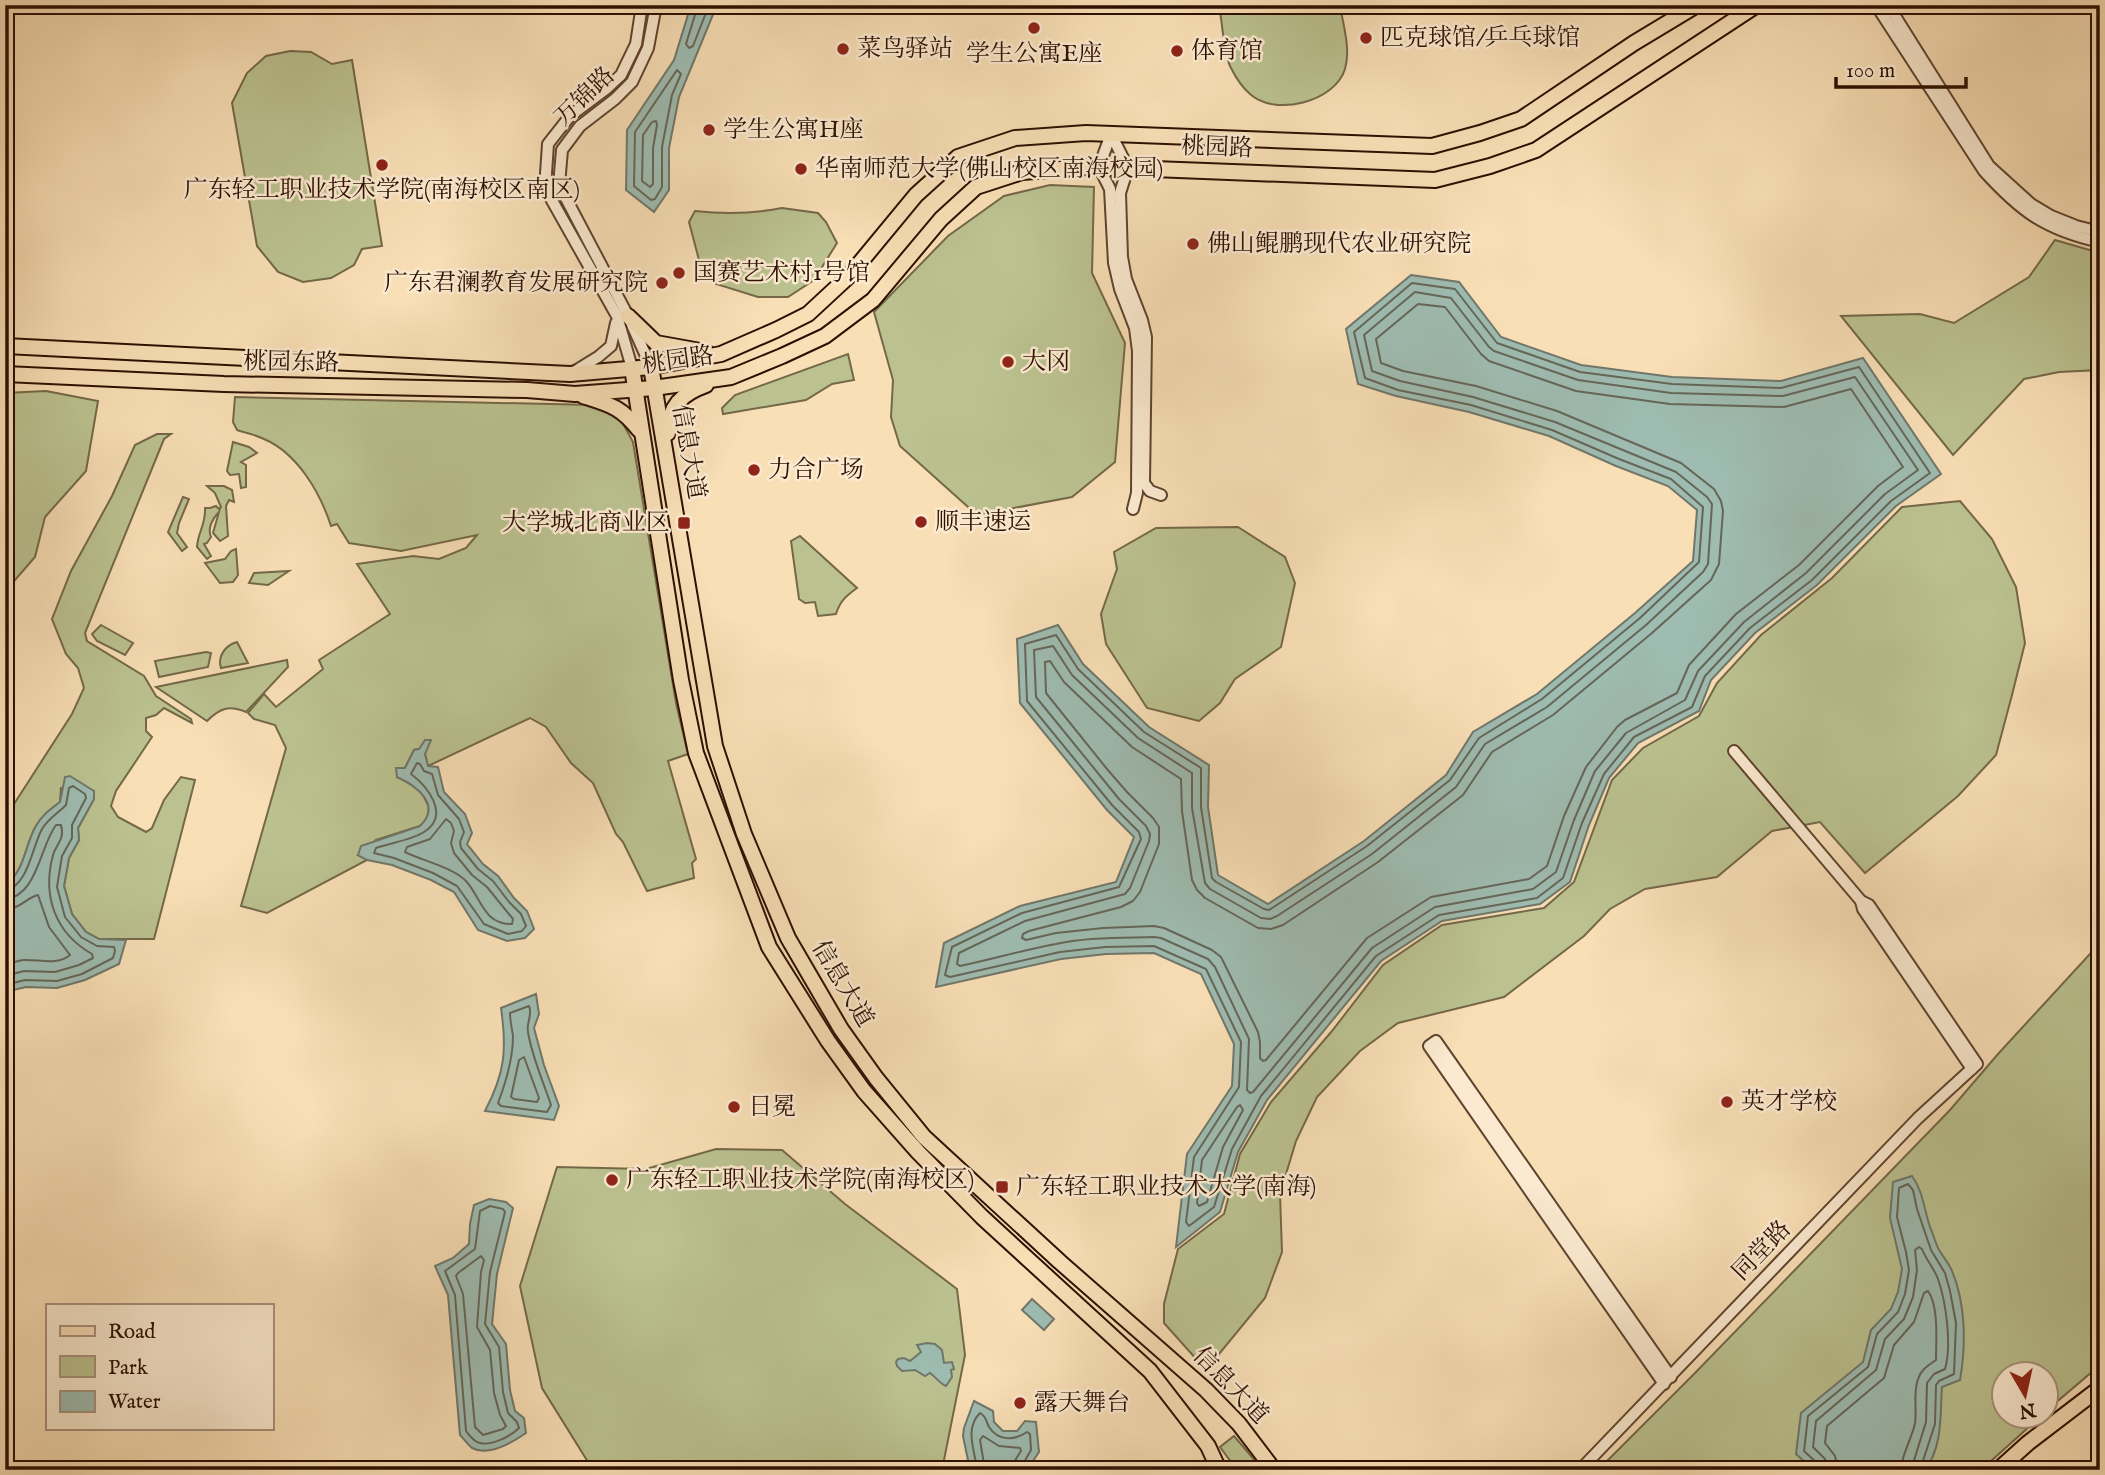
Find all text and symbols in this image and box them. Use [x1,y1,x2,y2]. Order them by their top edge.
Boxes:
marker: 学生公寓E座 [1026,20,1042,36]
place label: 匹克球馆/乒乓球馆 [1380,23,1580,54]
marker: 匹克球馆/乒乓球馆 [1358,30,1374,46]
place label: 菜鸟驿站 [857,34,953,65]
place label: 体育馆 [1191,36,1263,67]
place label: 学生公寓E座 [966,39,1102,70]
marker: 菜鸟驿站 [835,41,851,57]
marker: 体育馆 [1169,43,1185,59]
scale bar [1836,46,1965,90]
text: 100 m [1846,58,1895,85]
street label: 万锦路 [548,61,622,133]
place label: 学生公寓H座 [723,115,864,146]
marker: 学生公寓H座 [701,122,717,138]
street label: 桃园路 [1180,131,1254,165]
place label: 华南师范大学(佛山校区南海校园) [815,154,1163,185]
marker: 广东轻工职业技术学院(南海校区南区) [374,157,390,173]
marker: 华南师范大学(佛山校区南海校园) [793,161,809,177]
place label: 广东轻工职业技术学院(南海校区南区) [184,175,580,206]
place label: 佛山鲲鹏现代农业研究院 [1207,229,1471,260]
marker: 佛山鲲鹏现代农业研究院 [1185,236,1201,252]
place label: 国赛艺术村1号馆 [693,258,870,289]
marker: 国赛艺术村1号馆 [671,265,687,281]
place label: 广东君澜教育发展研究院 [384,268,648,299]
marker: 广东君澜教育发展研究院 [654,275,670,291]
street label: 桃园路 [640,341,716,381]
street label: 桃园东路 [243,347,339,379]
place label: 大冈 [1022,347,1070,378]
marker: 大冈 [1000,354,1016,370]
street label: 信息大道 [664,402,712,502]
place label: 力合广场 [768,455,864,486]
marker: 力合广场 [746,462,762,478]
place label: 顺丰速运 [935,507,1031,538]
place label: 大学城北商业区 [502,508,670,539]
marker: 顺丰速运 [913,514,929,530]
marker: 大学城北商业区 [676,515,692,531]
street label: 信息大道 [804,935,880,1033]
place label: 英才学校 [1741,1087,1837,1118]
place label: 日冕 [748,1092,796,1123]
marker: 英才学校 [1719,1094,1735,1110]
marker: 日冕 [726,1099,742,1115]
place label: 广东轻工职业技术学院(南海校区) [626,1165,974,1196]
marker: 广东轻工职业技术学院(南海校区) [604,1172,620,1188]
place label: 广东轻工职业技术大学(南海) [1016,1172,1316,1203]
marker: 广东轻工职业技术大学(南海) [994,1179,1010,1195]
street label: 同堂路 [1726,1214,1798,1288]
legend [46,1304,273,1430]
text: Road [108,1319,156,1346]
street label: 信息大道 [1186,1341,1274,1431]
text: Park [108,1355,149,1382]
north arrow [1990,1360,2060,1430]
place label: 露天舞台 [1034,1388,1130,1419]
text: Water [108,1389,161,1416]
marker: 露天舞台 [1012,1395,1028,1411]
text: N [2017,1397,2038,1423]

